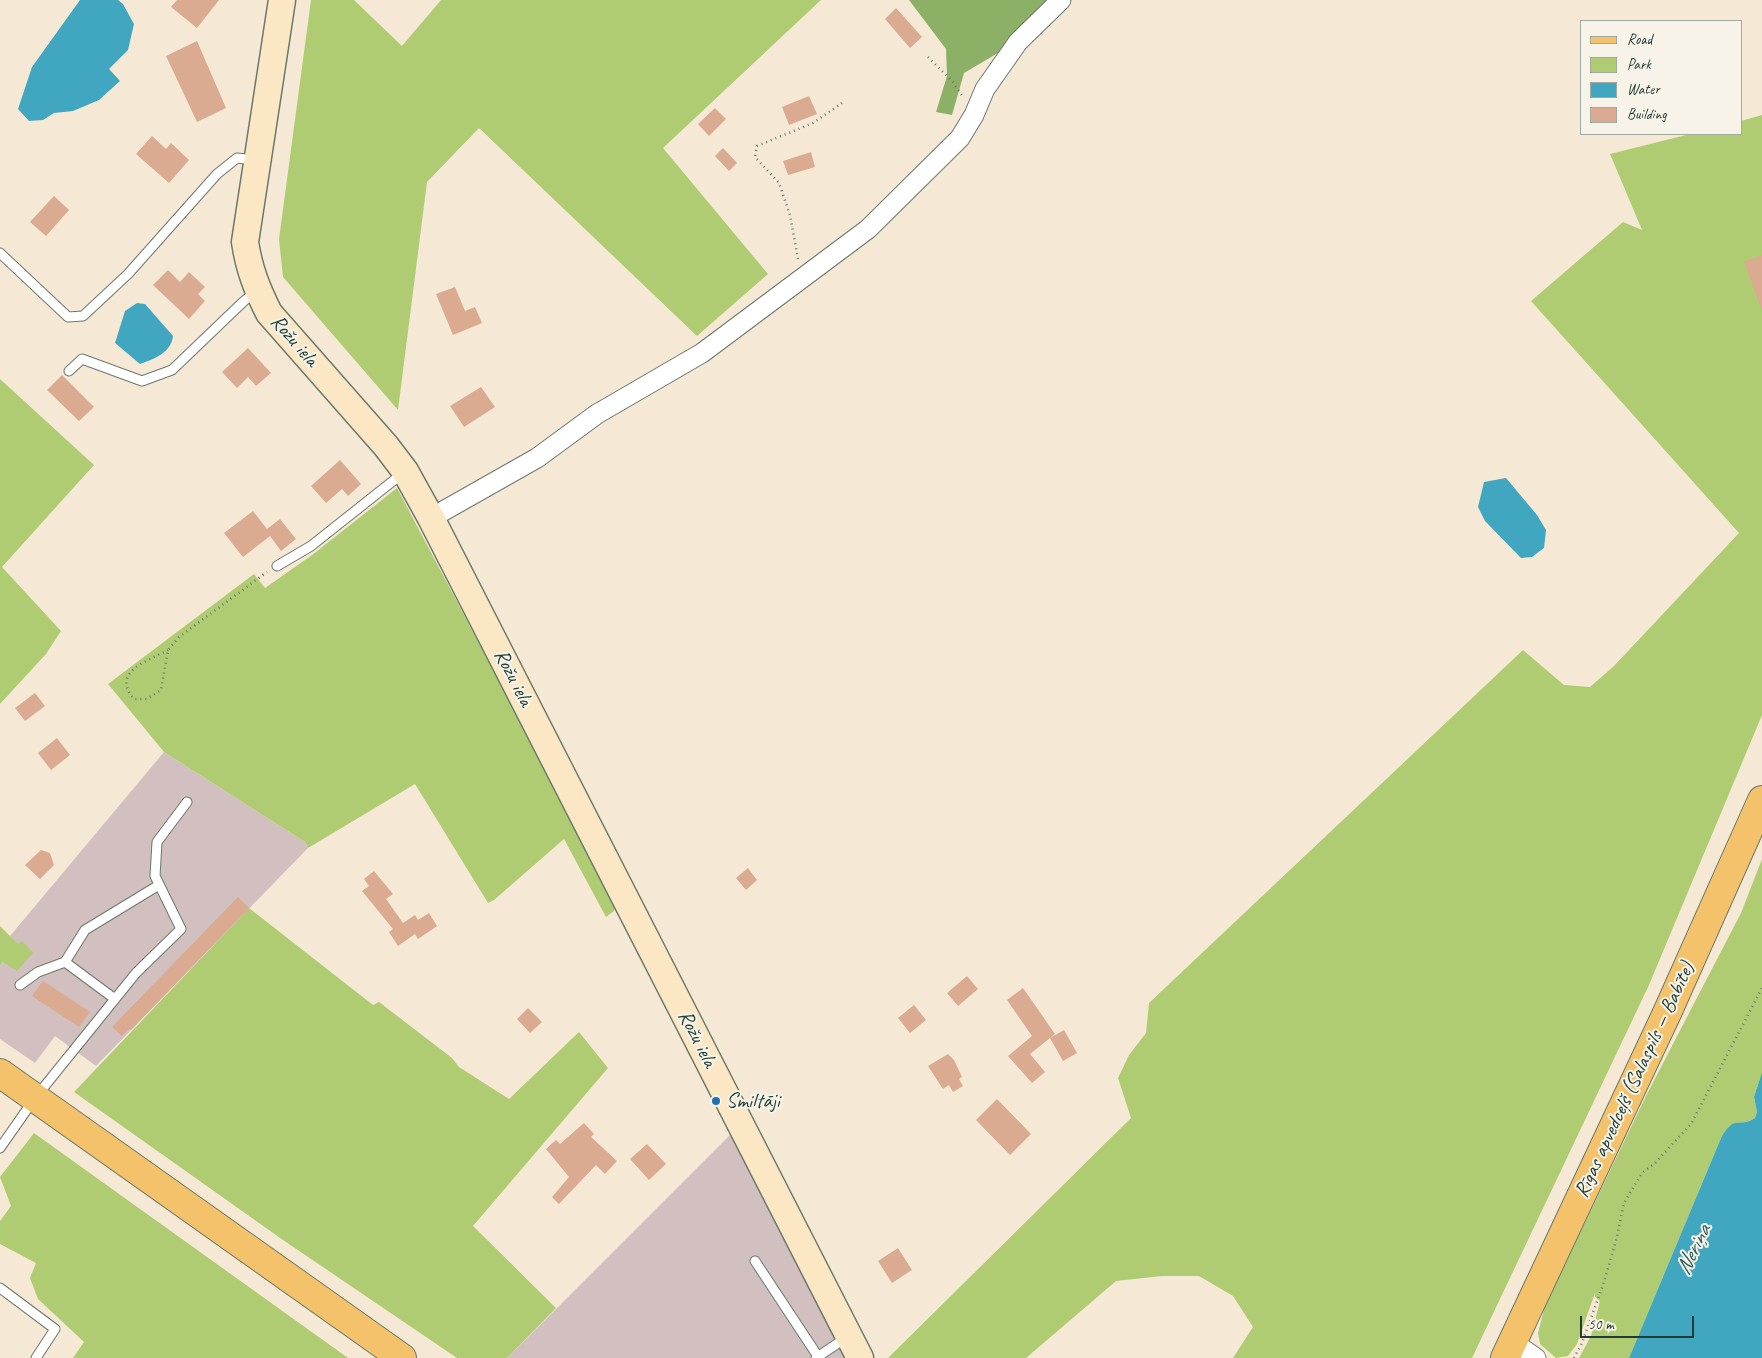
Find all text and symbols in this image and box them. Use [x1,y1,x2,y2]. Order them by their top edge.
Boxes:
legend [1580,20,1742,135]
text: Road [1627,30,1652,49]
text: Park [1627,55,1651,74]
text: Water [1627,80,1660,99]
text: Building [1627,105,1666,124]
street label: Rožu iela [265,310,323,372]
street label: Rožu iela [488,645,538,711]
street label: Rīgas apvedceļš (Salaspils — Babīte) [1569,958,1701,1202]
street label: Rožu iela [672,1006,722,1072]
place label: Smiltāji [726,1088,780,1114]
marker: Smiltāji [710,1095,722,1107]
water label: Neriņa [1671,1221,1717,1279]
scale bar [1582,1306,1696,1338]
text: 50 m [1588,1315,1614,1334]

